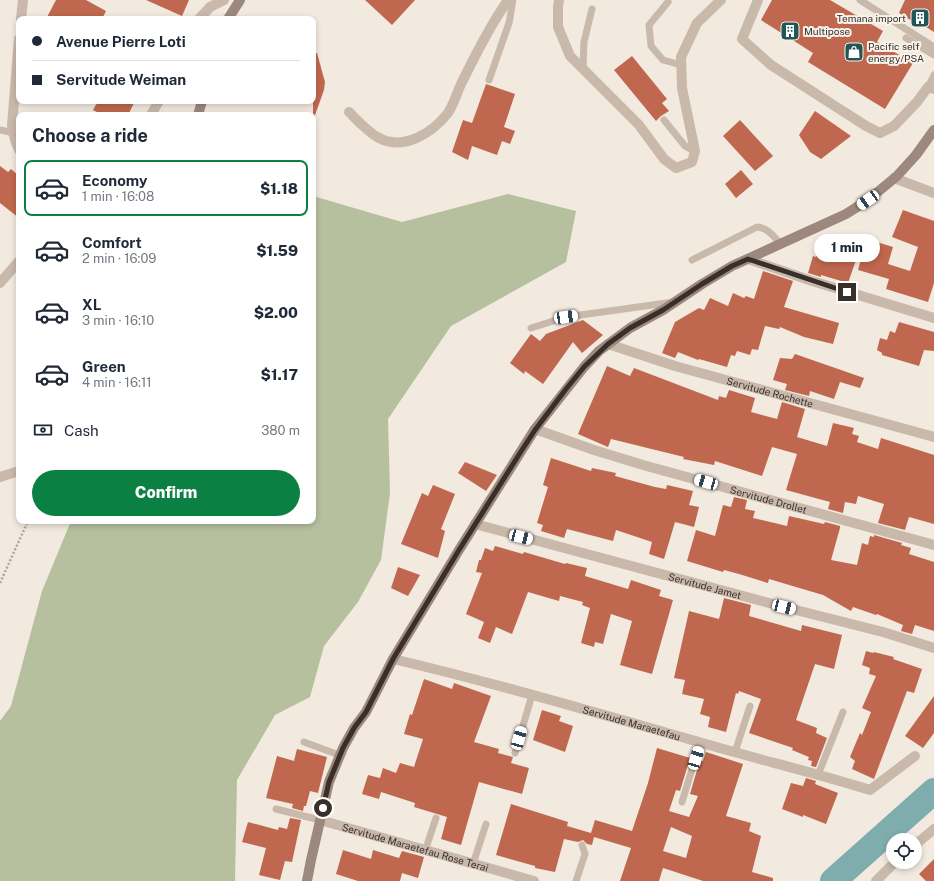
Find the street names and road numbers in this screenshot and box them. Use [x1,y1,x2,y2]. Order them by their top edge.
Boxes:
street label: Servitude Rochette [725,374,815,410]
street label: Servitude Drollet [729,483,808,516]
street label: Servitude Jamet [667,570,743,601]
street label: Servitude Maraetefau [581,703,682,742]
street label: Servitude Maraetefau Rose Terai [341,821,490,874]

